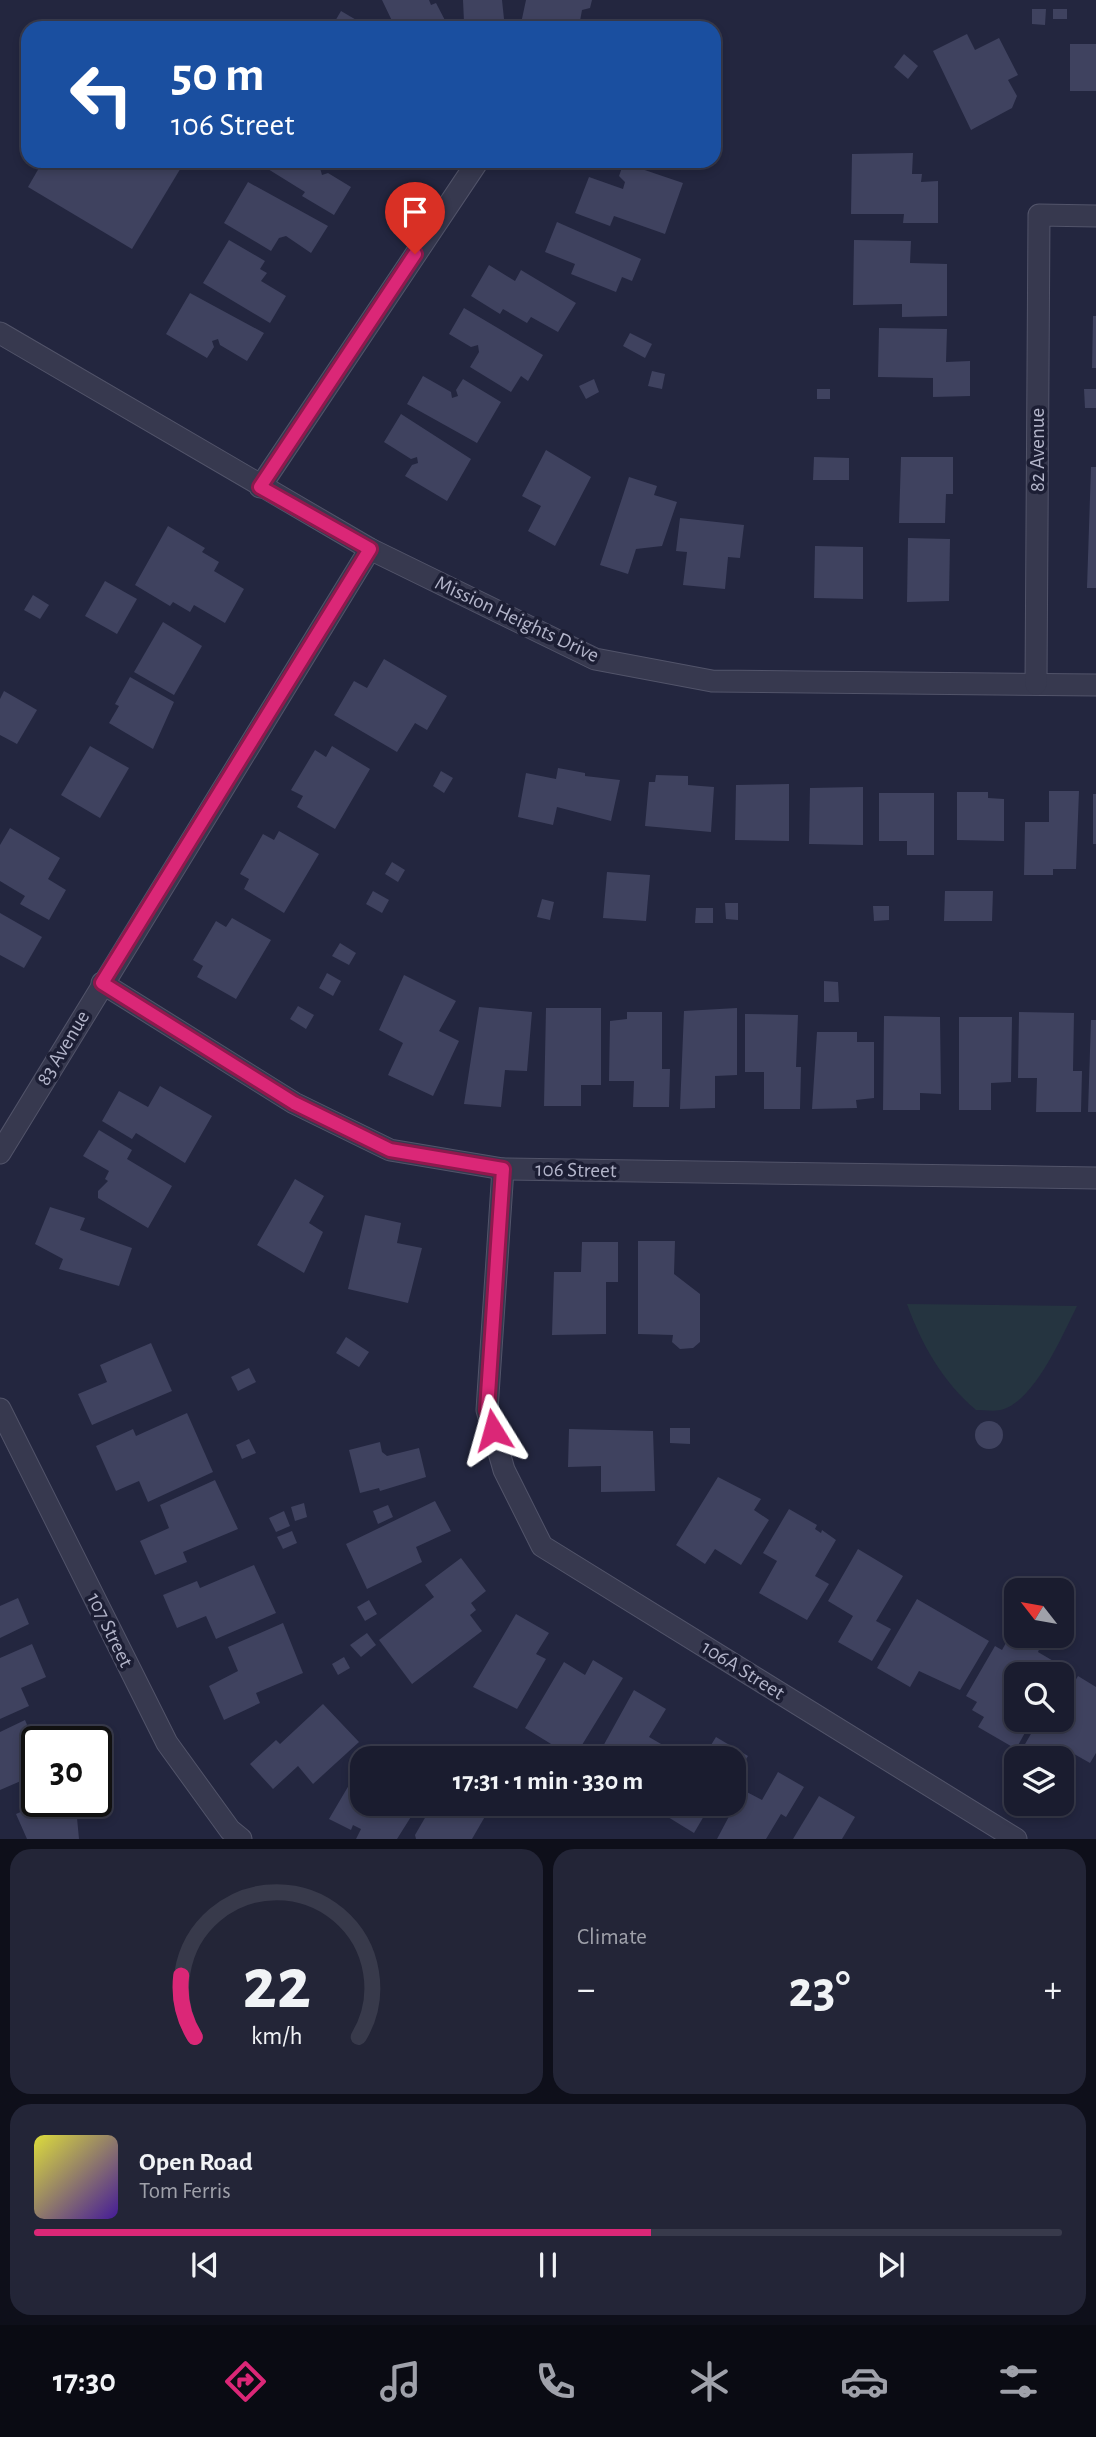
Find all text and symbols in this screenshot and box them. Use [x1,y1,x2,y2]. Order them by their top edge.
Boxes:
icon: left [56,49,147,140]
text: 50 m [171,51,265,100]
text: 106 Street [171,109,295,141]
pin [385,182,445,254]
icon: arrive [396,193,434,231]
street label: 82 Avenue [1027,408,1048,492]
street label: Mission Heights Drive [432,572,602,666]
street label: 83 Avenue [33,1007,93,1089]
street label: 106 Street [535,1159,617,1181]
position arrow [456,1393,530,1467]
north arrow [1004,1578,1074,1648]
map controls [1004,1578,1074,1816]
street label: 107 Street [83,1589,137,1671]
street label: 106A Street [698,1636,788,1704]
button: search [1004,1662,1074,1732]
speed limit sign: 30 [21,1726,112,1817]
button: layers [1004,1746,1074,1816]
text: 17:31 · 1 min · 330 m [453,1768,643,1794]
text: Climate [577,1926,647,1949]
text: 22 [242,1950,311,2023]
text: 23° [788,1964,851,2016]
text: − [577,1971,595,2009]
text: + [1044,1971,1062,2009]
text: km/h [251,2024,302,2049]
text: Open Road [139,2149,253,2175]
text: Tom Ferris [139,2180,231,2203]
icon: previous [186,2246,224,2284]
icon: pause [529,2246,567,2284]
icon: next [872,2246,910,2284]
icon: directions [221,2357,270,2406]
icon: music [376,2357,425,2406]
icon: phone [531,2357,580,2406]
icon: climate [685,2357,734,2406]
icon: car [840,2357,889,2406]
icon: filters [994,2357,1043,2406]
text: 17:30 [53,2365,116,2397]

